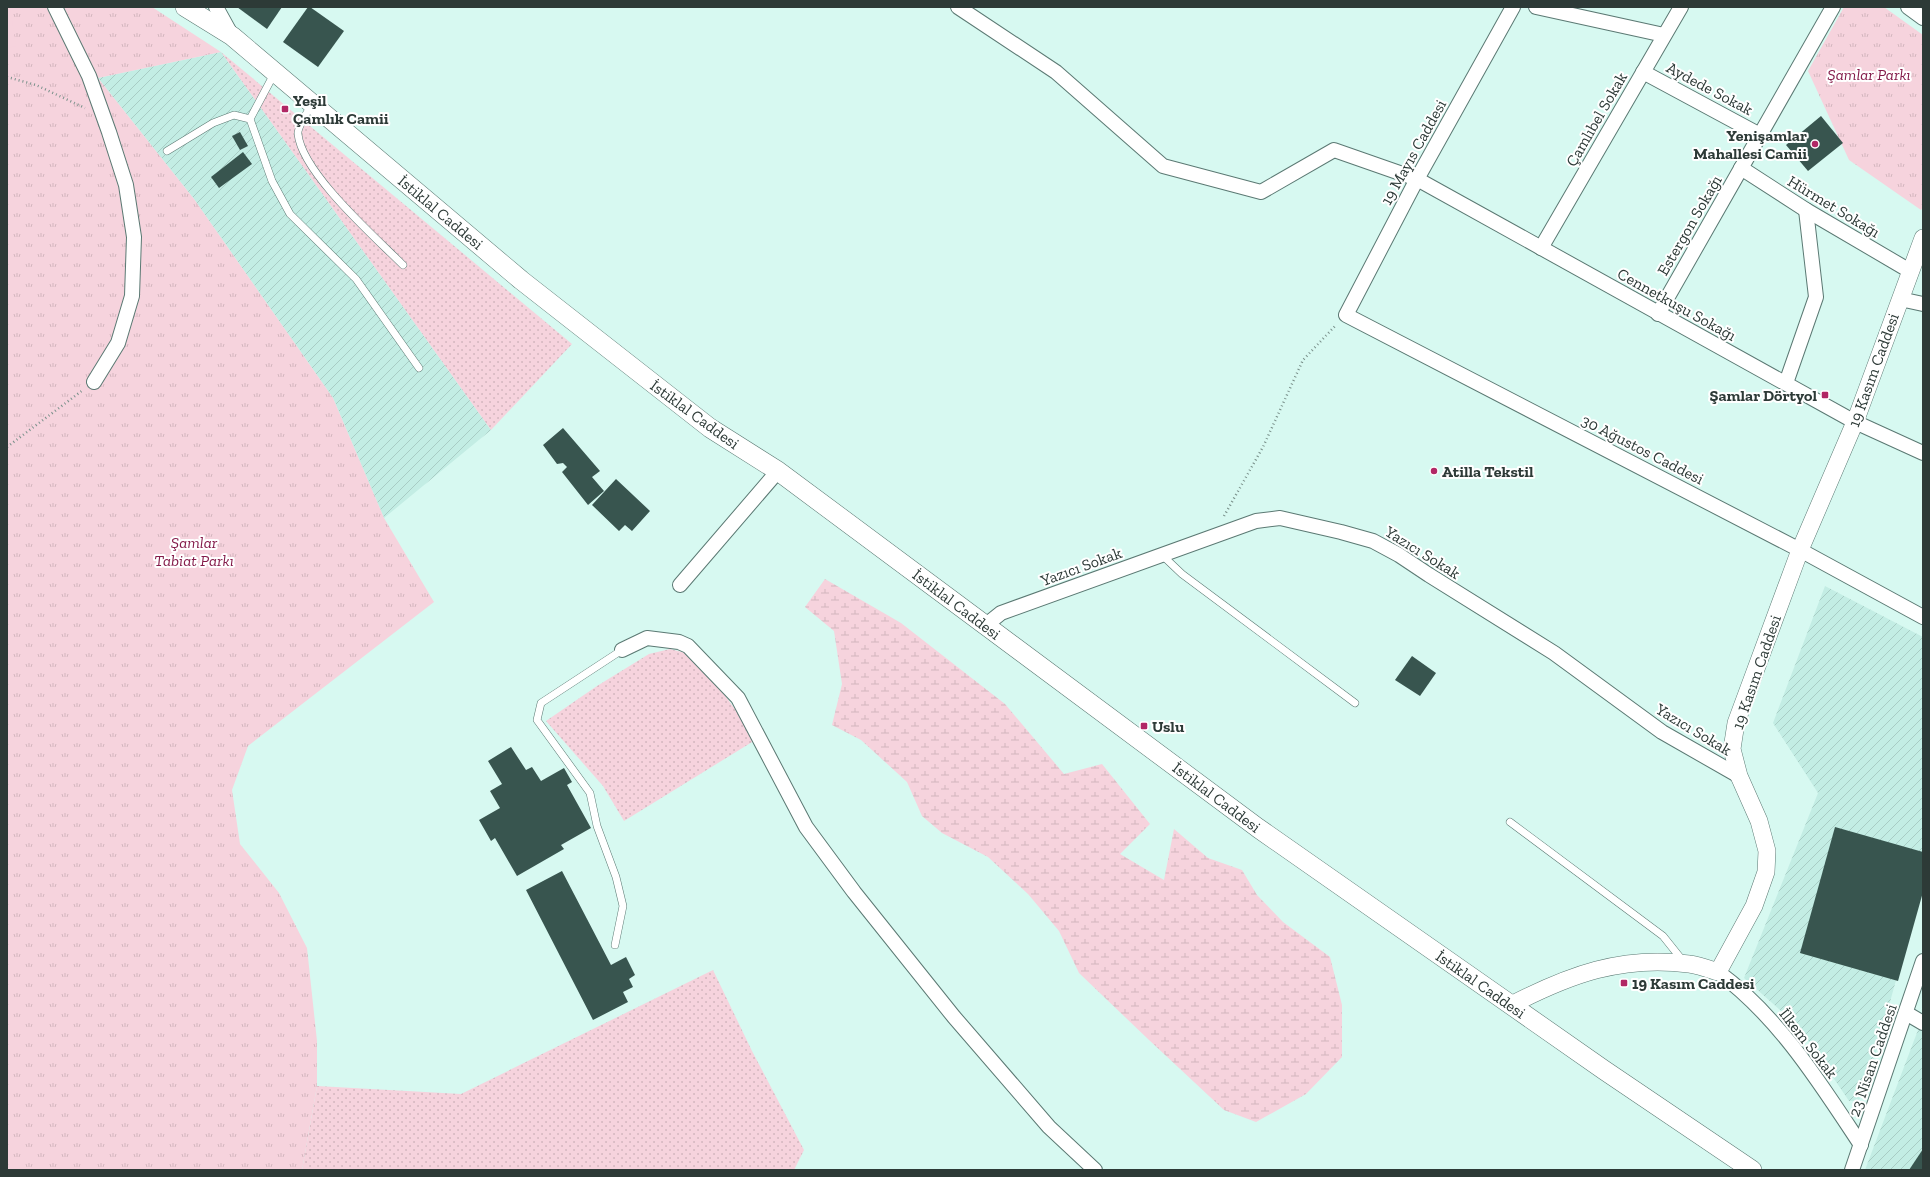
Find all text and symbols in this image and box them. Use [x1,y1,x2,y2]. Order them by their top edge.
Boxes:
street label: Aydede Sokak [1663,58,1757,119]
park label: Şamlar Parkı [1827,65,1911,84]
street label: Çamlıbel Sokak [1562,68,1631,170]
place label: Yeşil Çamlık Camii [293,91,389,128]
street label: 19 Mayıs Caddesi [1377,96,1450,208]
marker: Yeşil Çamlık Camii [280,104,290,114]
place label: Yenişamlar Mahallesi Camii [1693,126,1807,163]
marker: Yenişamlar Mahallesi Camii [1810,139,1820,149]
street label: İstiklal Caddesi [394,171,488,254]
street label: Estergon Sokağı [1653,171,1726,279]
street label: Hürmet Sokağı [1784,171,1884,242]
street label: Cennetkuşu Sokağı [1614,264,1740,345]
street label: 19 Kasım Caddesi [1844,310,1903,430]
street label: İstiklal Caddesi [647,376,743,453]
place label: Şamlar Dörtyol [1709,386,1817,405]
marker: Şamlar Dörtyol [1820,390,1830,400]
street label: 30 Ağustos Caddesi [1579,410,1707,489]
place label: Atilla Tekstil [1442,462,1534,481]
marker: Atilla Tekstil [1429,466,1439,476]
street label: Yazıcı Sokak [1381,521,1464,583]
park label: Şamlar Tabiat Parkı [154,533,234,570]
street label: Yazıcı Sokak [1037,543,1125,590]
street label: İstiklal Caddesi [909,565,1005,644]
street label: 19 Kasım Caddesi [1728,612,1785,732]
street label: Yazıcı Sokak [1652,699,1736,760]
place label: Uslu [1152,717,1185,736]
marker: Uslu [1139,721,1149,731]
street label: İstiklal Caddesi [1169,758,1265,837]
street label: İstiklal Caddesi [1432,946,1530,1023]
place label: 19 Kasım Caddesi [1632,974,1755,993]
marker: 19 Kasım Caddesi [1619,978,1629,988]
street label: 23 Nisan Caddesi [1844,1001,1901,1119]
street label: İlkem Sokak [1775,1005,1842,1083]

